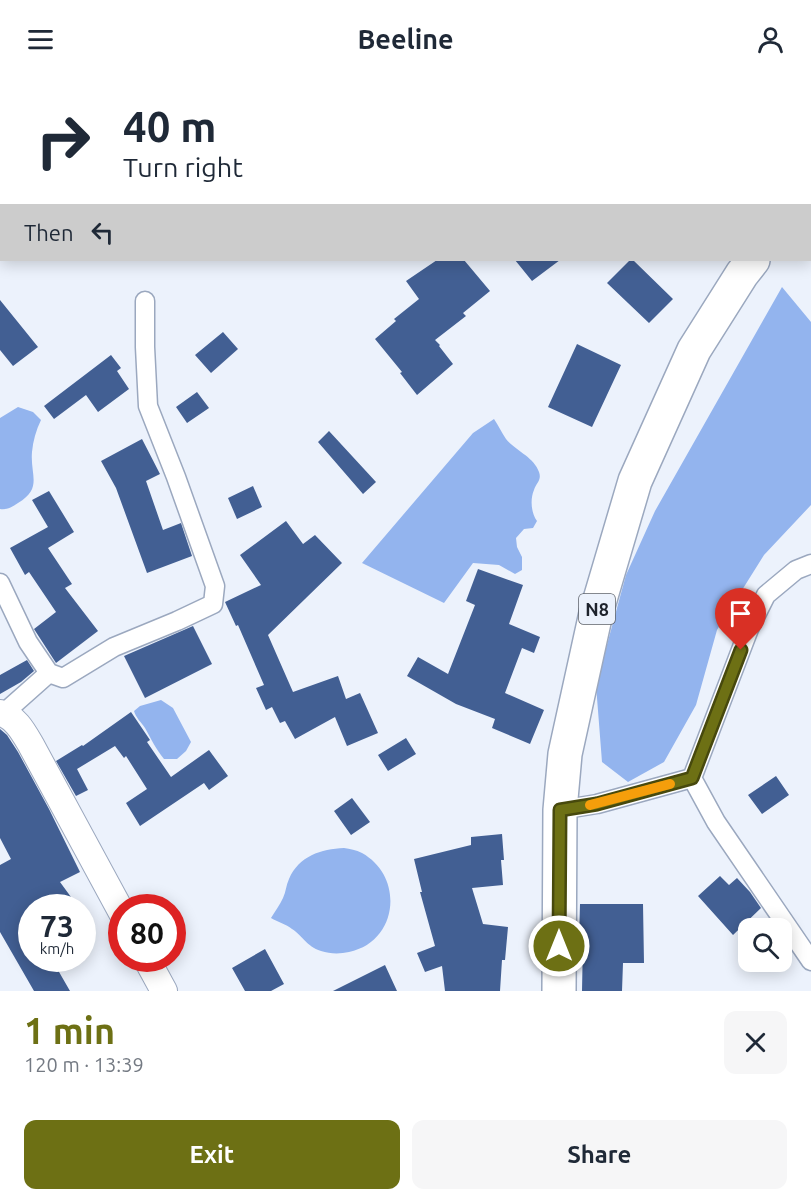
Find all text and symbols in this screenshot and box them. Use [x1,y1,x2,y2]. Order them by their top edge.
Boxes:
icon: menu [24,23,57,56]
icon: person [754,23,787,56]
text: Beeline [357,24,454,54]
icon: right [24,102,102,180]
text: 40 m [123,103,217,150]
text: Turn right [123,152,243,182]
icon: left [86,216,119,249]
text: Then [24,220,74,245]
pin [715,588,766,650]
road number: N8 [579,594,615,624]
icon: arrive [724,597,757,630]
speed limit sign: 80 [108,894,186,972]
text: 73 [40,909,74,943]
position arrow [527,914,591,978]
map controls [738,918,792,972]
button: search [738,918,792,972]
text: km/h [40,940,74,957]
text: 1 min [24,1010,115,1051]
button: close [724,1011,787,1074]
text: 120 m · 13:39 [24,1053,144,1076]
button: Exit [24,1120,400,1189]
button: Share [412,1120,787,1189]

